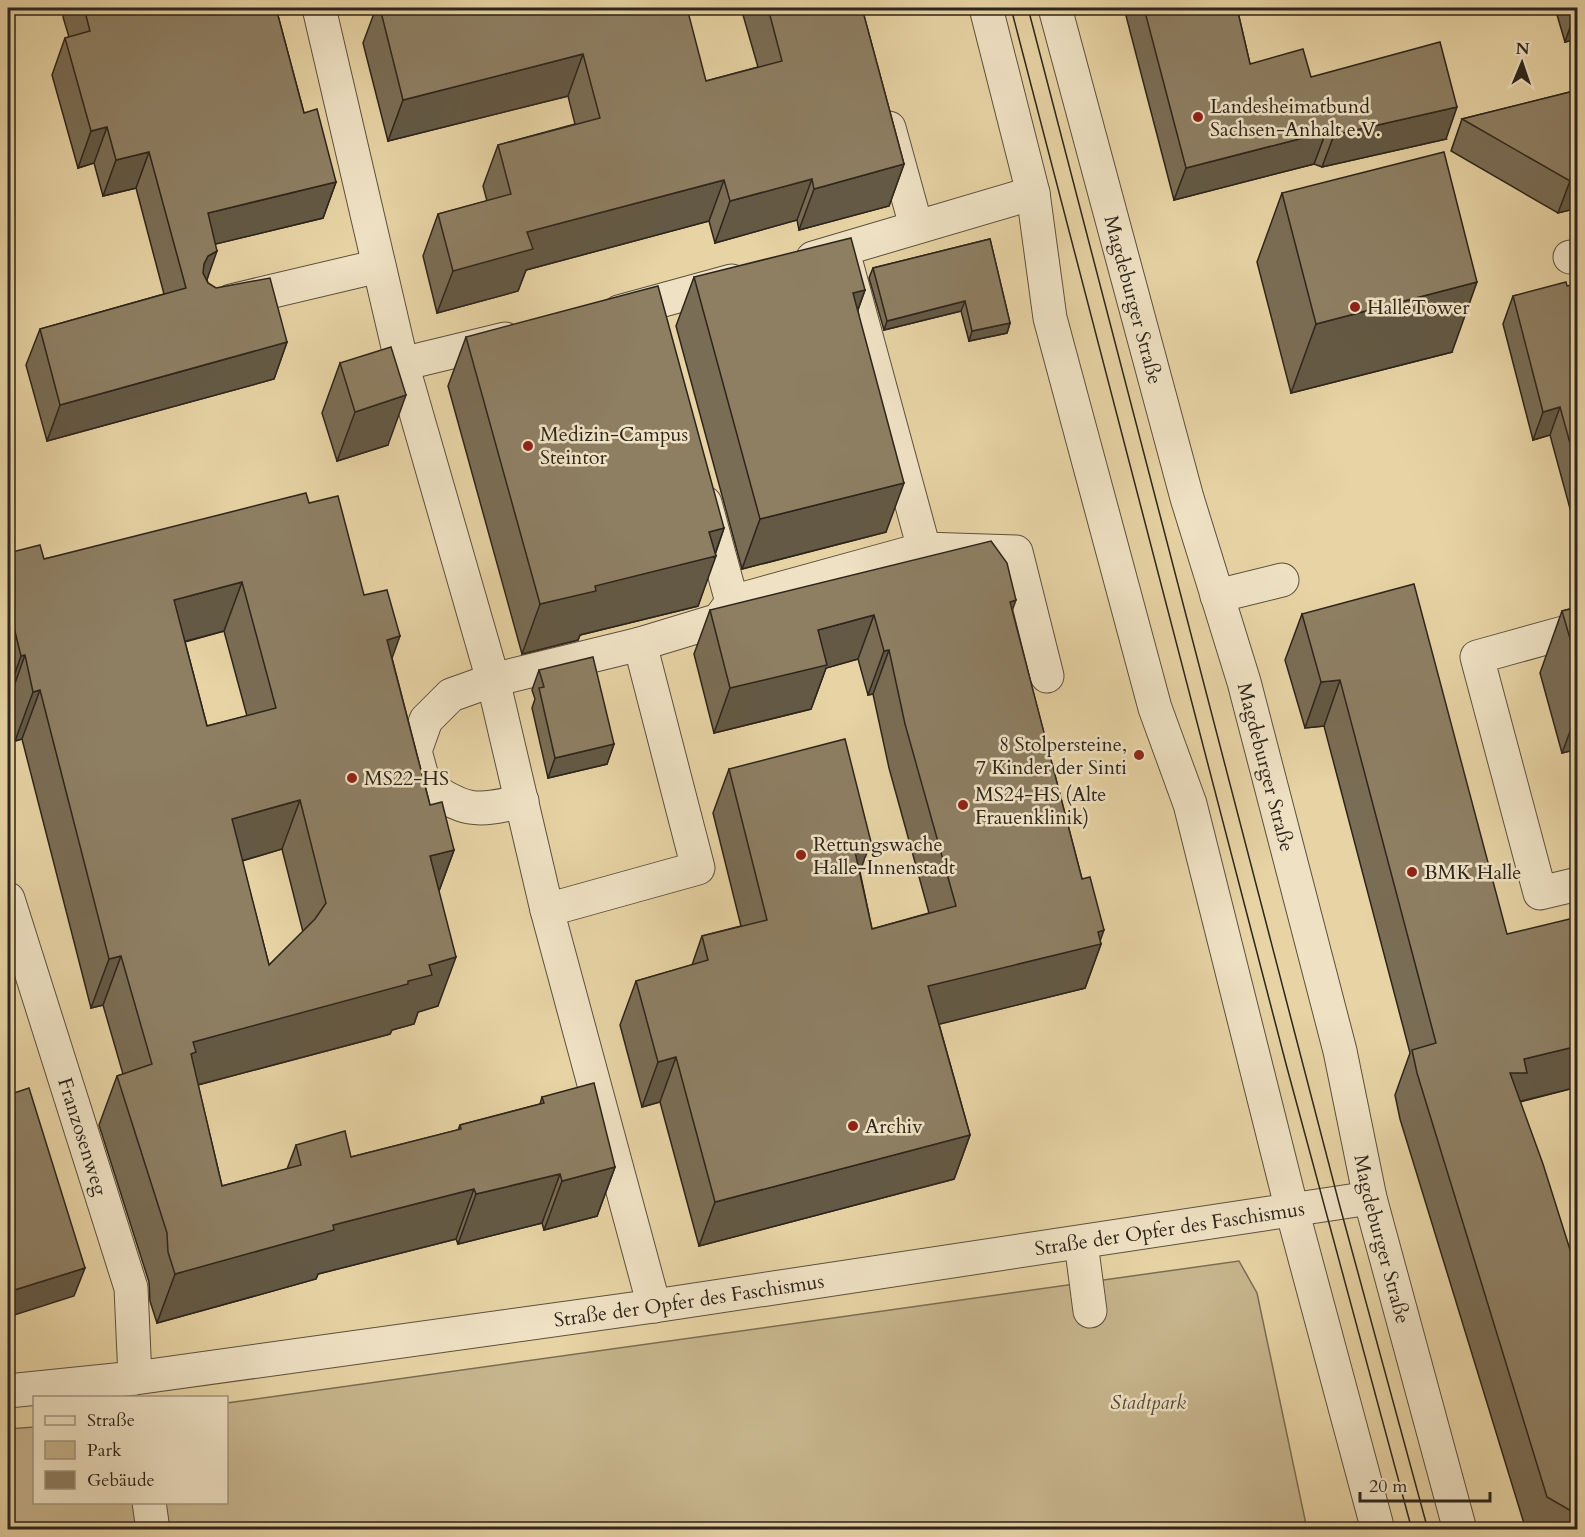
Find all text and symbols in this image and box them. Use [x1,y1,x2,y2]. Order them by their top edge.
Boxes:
north arrow [1492,33,1552,93]
text: N [1515,38,1530,60]
place label: Landesheimatbund Sachsen-Anhalt e.V. [1210,93,1381,143]
marker: Landesheimatbund Sachsen-Anhalt e.V. [1191,110,1205,124]
street label: Magdeburger Straße [1098,212,1169,387]
place label: HalleTower [1367,294,1470,321]
marker: HalleTower [1348,300,1362,314]
place label: Medizin-Campus Steintor [540,421,688,471]
marker: Medizin-Campus Steintor [521,439,535,453]
street label: Magdeburger Straße [1231,680,1301,855]
place label: 8 Stolpersteine, 7 Kinder der Sinti [976,731,1127,781]
marker: 8 Stolpersteine, 7 Kinder der Sinti [1132,748,1146,762]
place label: MS22-HS [364,765,449,792]
marker: MS22-HS [345,771,359,785]
place label: MS24-HS (Alte Frauenklinik) [975,781,1106,831]
marker: MS24-HS (Alte Frauenklinik) [956,798,970,812]
place label: Rettungswache Halle-Innenstadt [813,831,956,881]
marker: Rettungswache Halle-Innenstadt [794,848,808,862]
place label: BMK Halle [1424,859,1521,886]
marker: BMK Halle [1405,865,1419,879]
street label: Franzosenweg [52,1074,115,1199]
place label: Archiv [865,1113,923,1140]
marker: Archiv [846,1119,860,1133]
street label: Magdeburger Straße [1348,1152,1417,1327]
street label: Straße der Opfer des Faschismus [1033,1195,1306,1262]
street label: Straße der Opfer des Faschismus [552,1267,826,1333]
park label: Stadtpark [1110,1389,1186,1416]
legend [33,1396,228,1504]
text: Straße [87,1408,135,1433]
text: Park [87,1438,122,1463]
scale bar [1360,1465,1490,1503]
text: Gebäude [87,1468,155,1493]
text: 20 m [1369,1474,1408,1499]

